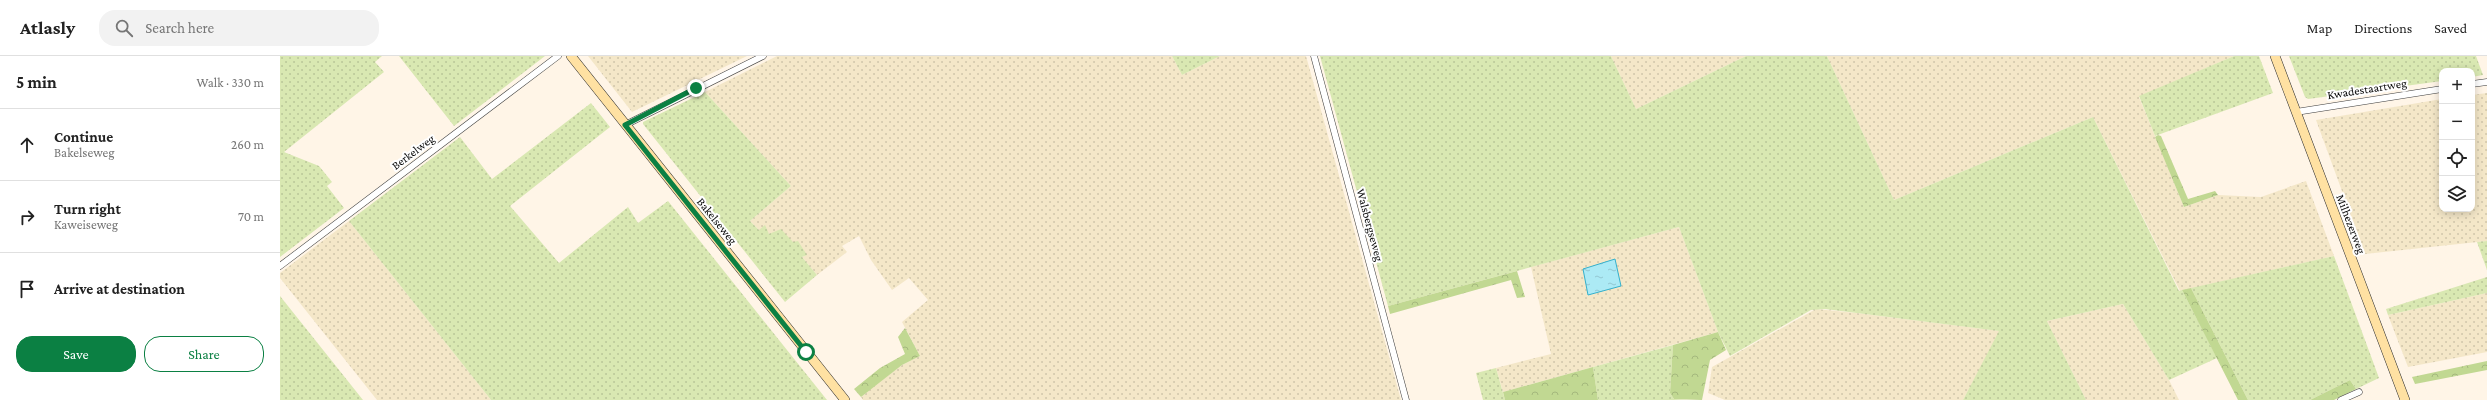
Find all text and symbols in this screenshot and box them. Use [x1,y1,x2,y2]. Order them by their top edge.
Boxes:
search box [99,10,379,46]
text: Atlasly [20,17,75,38]
icon: search [113,17,135,39]
text: Search here [145,20,214,36]
text: Map [2307,20,2332,36]
text: Directions [2354,20,2412,36]
text: Saved [2434,20,2467,36]
map controls [2439,68,2475,212]
button: + [2439,68,2475,104]
text: 5 min [16,73,57,92]
text: Walk · 330 m [196,75,264,90]
street label: Kwadestaartweg [2326,76,2408,102]
route end [687,79,705,97]
button: − [2439,104,2475,140]
text: Continue [54,129,113,145]
street label: Berkelweg [389,131,437,173]
icon: ahead [16,134,38,156]
text: 260 m [231,137,264,152]
button: locate [2439,140,2475,176]
text: Bakelseweg [54,145,115,160]
button: layers [2439,176,2475,212]
street label: Walsbergseweg [1354,187,1386,263]
street label: Milhezerweg [2333,192,2369,256]
street label: Bakelseweg [694,195,740,247]
text: Turn right [54,201,121,217]
icon: right [16,206,38,228]
text: 70 m [238,209,264,224]
text: Kaweiseweg [54,217,118,232]
icon: arrive [16,278,38,300]
text: Arrive at destination [54,281,185,297]
button: Save [16,336,136,372]
button: Share [144,336,264,372]
route start [797,343,815,361]

